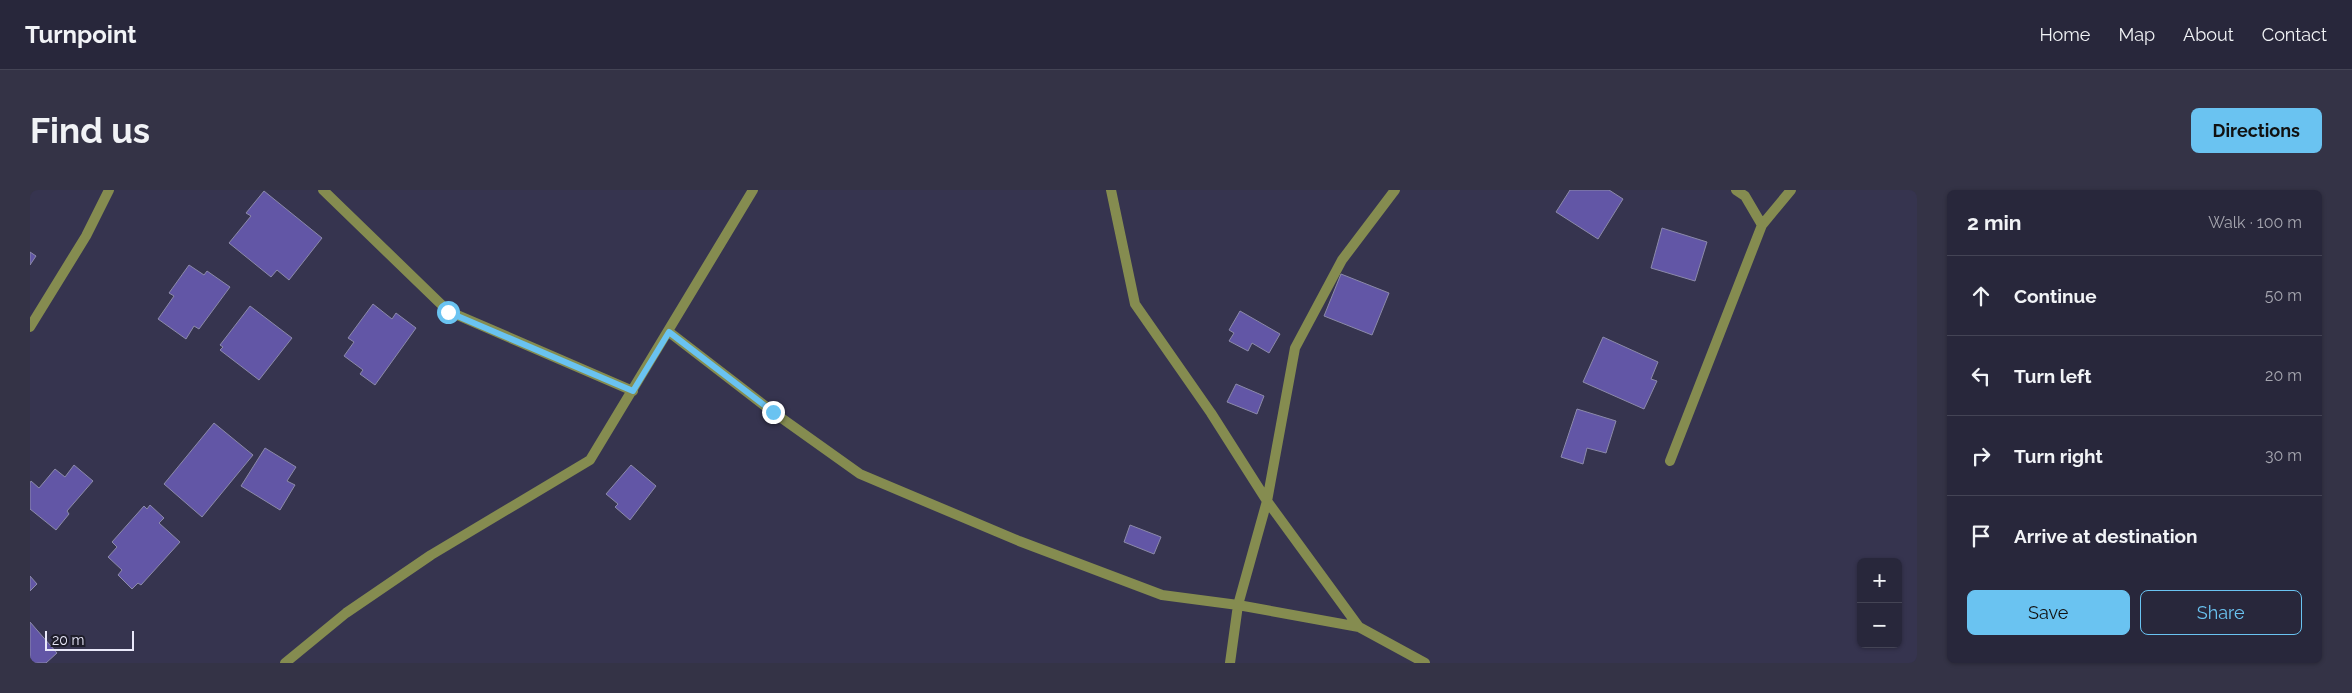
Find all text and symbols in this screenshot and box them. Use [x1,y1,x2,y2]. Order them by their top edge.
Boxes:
text: Turnpoint [25,20,137,49]
text: Home [2039,24,2090,45]
text: Map [2118,24,2155,45]
text: About [2183,24,2234,45]
text: Contact [2262,24,2327,45]
button: Directions [2191,108,2322,153]
text: Find us [30,110,150,151]
text: 2 min [1967,210,2021,235]
text: Walk · 100 m [2208,213,2302,232]
icon: ahead [1967,282,1995,310]
text: Continue [2014,285,2097,307]
text: 50 m [2265,286,2302,305]
route start [437,301,460,324]
icon: left [1967,362,1995,390]
text: Turn left [2014,365,2091,387]
text: 20 m [2265,366,2302,385]
route end [762,401,785,424]
icon: right [1967,442,1995,470]
text: Turn right [2014,445,2103,467]
text: 30 m [2265,446,2302,465]
icon: arrive [1967,522,1995,550]
text: Arrive at destination [2014,525,2198,547]
map controls [1857,558,1902,648]
button: + [1857,558,1902,603]
button: Save [1967,590,2130,635]
button: Share [2140,590,2302,635]
button: − [1857,603,1902,648]
scale bar [45,628,134,651]
text: 20 m [52,632,84,648]

